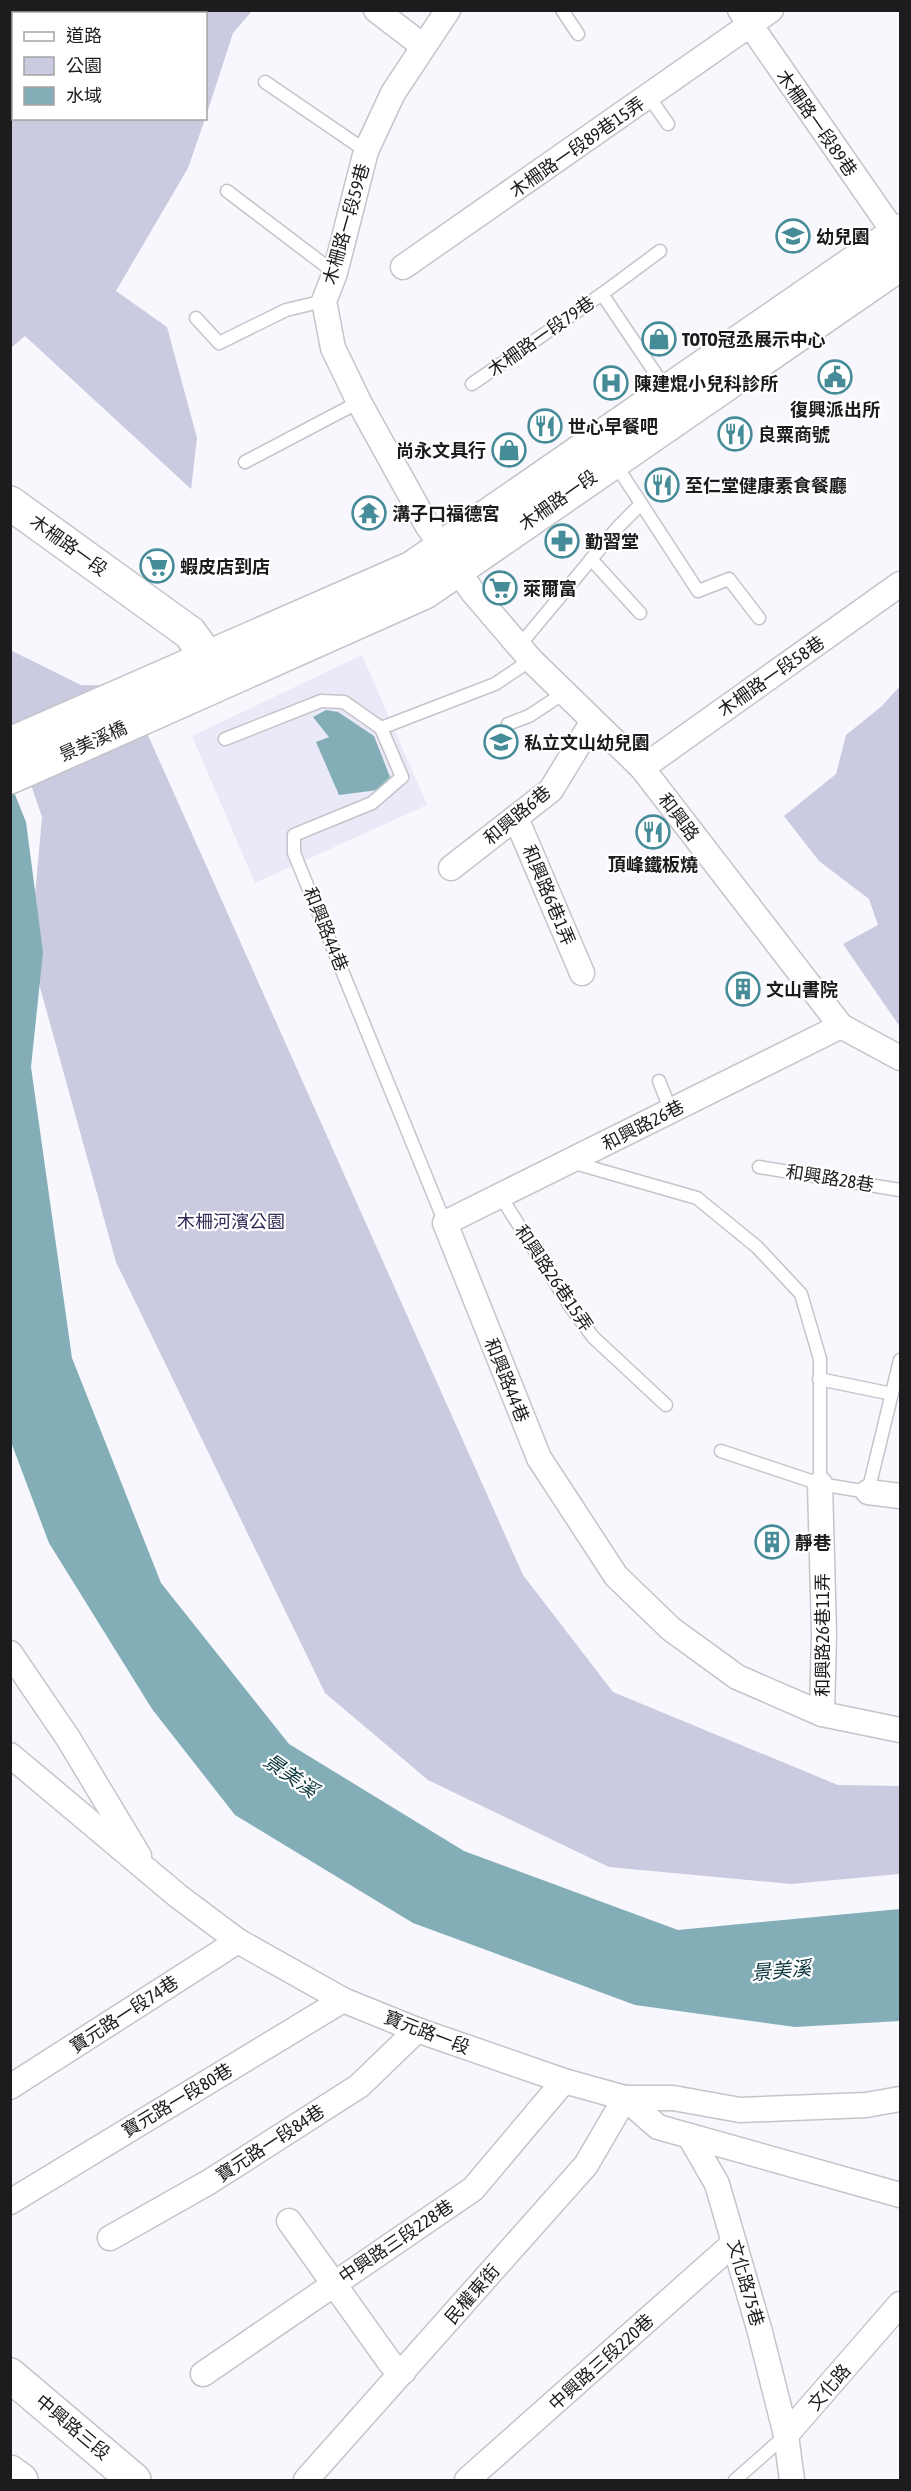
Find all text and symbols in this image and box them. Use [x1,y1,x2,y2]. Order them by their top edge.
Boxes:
legend [12,12,207,120]
text: 道路 [66,25,102,46]
text: 公園 [66,55,102,76]
street label: 木柵路一段89巷 [773,66,861,180]
text: 水域 [66,85,102,106]
street label: 木柵路一段89巷15弄 [506,93,648,201]
street label: 木柵路一段59巷 [319,161,373,287]
school or university icon: 幼兒園 [775,218,811,254]
place label: 幼兒園 [816,226,870,247]
street label: 木柵路一段79巷 [484,292,598,380]
shop icon: TOTO冠丞展示中心 [641,321,677,357]
place label: TOTO冠丞展示中心 [682,329,826,350]
public building icon: 復興派出所 [817,359,853,395]
hospital icon: 陳建焜小兒科診所 [593,365,629,401]
place label: 陳建焜小兒科診所 [634,373,778,394]
place label: 復興派出所 [790,399,880,420]
restaurant icon: 世心早餐吧 [527,408,563,444]
place label: 世心早餐吧 [568,416,658,437]
restaurant icon: 良粟商號 [717,416,753,452]
place label: 良粟商號 [758,424,830,445]
shop icon: 尚永文具行 [491,432,527,468]
place label: 尚永文具行 [396,440,486,461]
street label: 木柵路一段 [515,466,601,534]
restaurant icon: 至仁堂健康素食餐廳 [644,467,680,503]
place label: 至仁堂健康素食餐廳 [685,475,847,496]
temple icon: 溝子口福德宮 [351,495,387,531]
place label: 溝子口福德宮 [392,503,500,524]
street label: 木柵路一段 [26,510,112,580]
pharmacy icon: 勤習堂 [544,523,580,559]
place label: 勤習堂 [585,531,639,552]
supermarket icon: 蝦皮店到店 [139,548,175,584]
place label: 蝦皮店到店 [180,556,270,577]
supermarket icon: 萊爾富 [482,570,518,606]
place label: 萊爾富 [523,578,577,599]
street label: 木柵路一段58巷 [714,632,828,720]
street label: 景美溪橋 [56,717,130,765]
school or university icon: 私立文山幼兒園 [483,724,519,760]
place label: 私立文山幼兒園 [524,732,650,753]
street label: 和興路6巷 [479,781,555,849]
street label: 和興路 [654,789,704,845]
restaurant icon: 頂峰鐵板燒 [635,814,671,850]
street label: 和興路6巷1弄 [518,842,580,948]
place label: 頂峰鐵板燒 [608,854,698,875]
street label: 和興路44巷 [300,884,352,974]
building icon: 文山書院 [725,971,761,1007]
place label: 文山書院 [766,979,838,1000]
street label: 和興路26巷 [599,1095,687,1155]
street label: 和興路28巷 [784,1161,876,1195]
park label: 木柵河濱公園 [177,1211,285,1232]
street label: 和興路26巷15弄 [511,1221,597,1335]
street label: 和興路44巷 [481,1335,533,1425]
building icon: 靜巷 [754,1524,790,1560]
place label: 靜巷 [795,1532,831,1553]
street label: 和興路26巷11弄 [812,1573,833,1697]
water label: 景美溪 [260,1748,325,1803]
water label: 景美溪 [750,1956,815,1984]
street label: 寶元路一段74巷 [66,1971,182,2057]
street label: 寶元路一段 [381,2006,473,2058]
street label: 寶元路一段80巷 [118,2059,236,2141]
street label: 寶元路一段84巷 [212,2100,328,2186]
street label: 中興路三段228巷 [335,2195,457,2287]
street label: 文化路75巷 [724,2237,768,2329]
street label: 民權東街 [440,2260,504,2328]
street label: 中興路三段220巷 [544,2310,658,2414]
street label: 文化路 [803,2360,855,2414]
street label: 中興路三段 [32,2390,114,2464]

